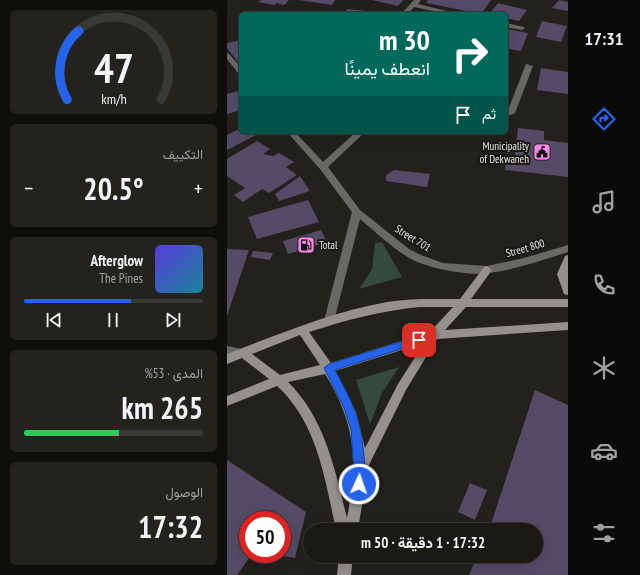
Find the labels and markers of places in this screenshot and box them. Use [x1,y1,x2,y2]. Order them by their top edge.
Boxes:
place label: Municipality of Dekwaneh [480,139,530,166]
public building icon: Municipality of Dekwaneh [532,142,552,162]
fuel station icon: Total [296,235,316,255]
place label: Total [319,238,338,252]
pin [402,323,436,357]

